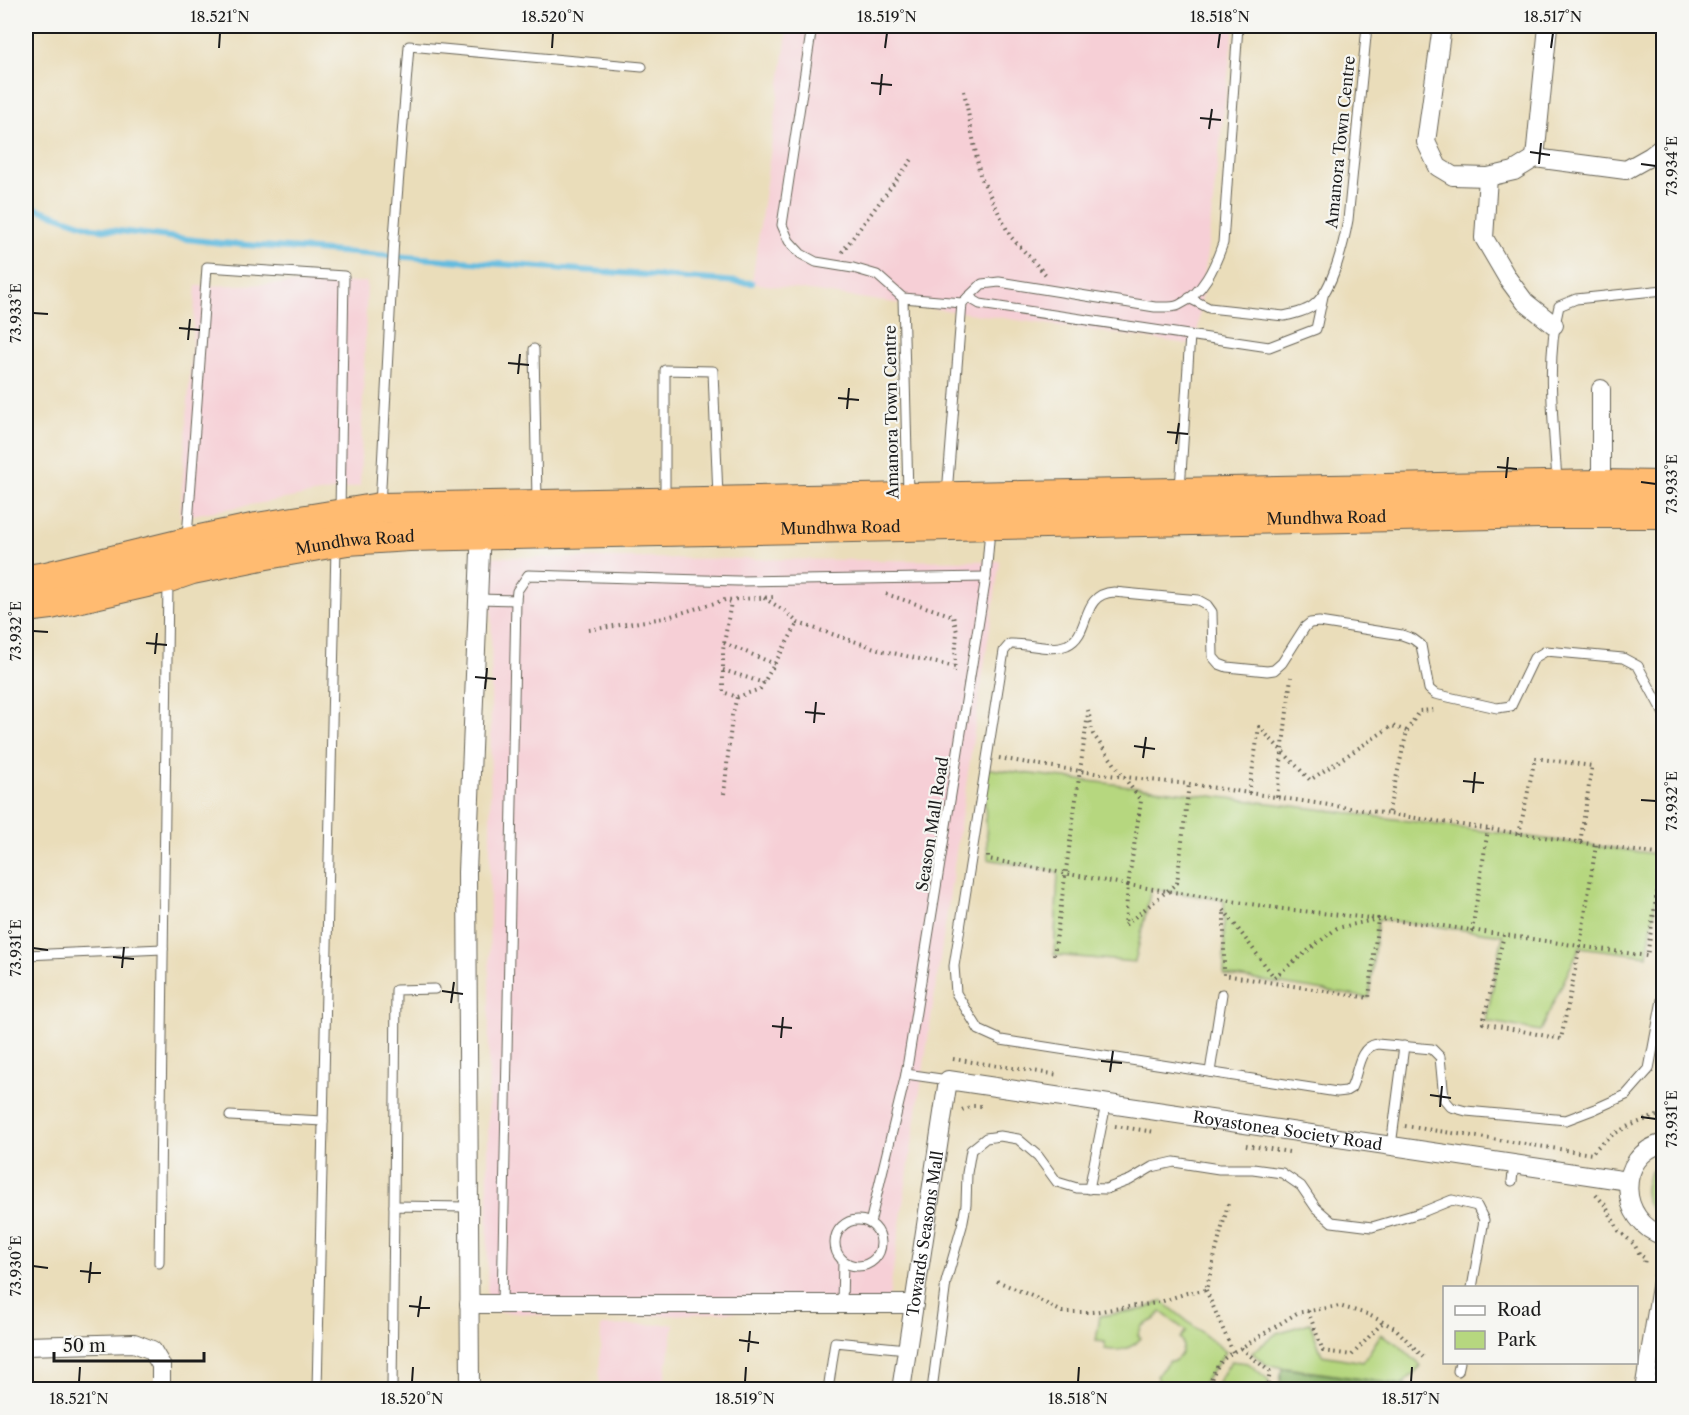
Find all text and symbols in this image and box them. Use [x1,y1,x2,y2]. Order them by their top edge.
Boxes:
text: 18.521°N [190,7,250,26]
text: 18.520°N [522,7,584,26]
text: 18.519°N [857,7,917,26]
text: 18.518°N [1190,7,1250,26]
text: 18.517°N [1524,7,1582,26]
street label: Amanora Town Centre [1321,55,1359,230]
text: 73.934°E [1662,136,1681,196]
text: 73.933°E [6,283,25,343]
street label: Amanora Town Centre [879,325,903,500]
text: 73.933°E [1662,454,1681,514]
street label: Mundhwa Road [1266,506,1387,529]
street label: Mundhwa Road [780,516,901,538]
street label: Mundhwa Road [294,526,415,559]
text: 73.932°E [6,601,25,661]
street label: Season Mall Road [911,755,953,893]
text: 73.932°E [1662,771,1681,831]
text: 73.931°E [6,919,25,977]
text: 73.931°E [1662,1090,1681,1148]
street label: Royastonea Society Road [1192,1107,1384,1154]
street label: Towards Seasons Mall [902,1149,947,1318]
text: 73.930°E [6,1235,25,1297]
legend [1443,1286,1638,1364]
text: Road [1497,1299,1542,1321]
scale bar [54,1325,204,1363]
text: Park [1497,1329,1538,1351]
text: 50 m [63,1335,106,1357]
text: 18.521°N [49,1389,109,1408]
text: 18.520°N [381,1389,443,1408]
text: 18.519°N [715,1389,775,1408]
text: 18.518°N [1048,1389,1108,1408]
text: 18.517°N [1382,1389,1440,1408]

